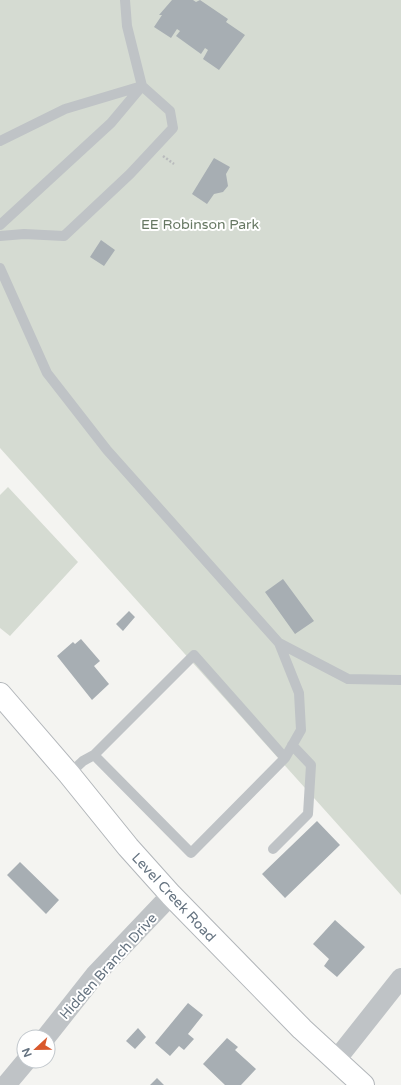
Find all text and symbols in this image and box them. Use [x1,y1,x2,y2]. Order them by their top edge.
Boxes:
park label: EE Robinson Park [141,216,259,233]
street label: Level Creek Road [128,849,219,945]
street label: Hidden Branch Drive [56,910,161,1023]
north arrow [16,1029,56,1069]
text: N [20,1046,35,1059]

